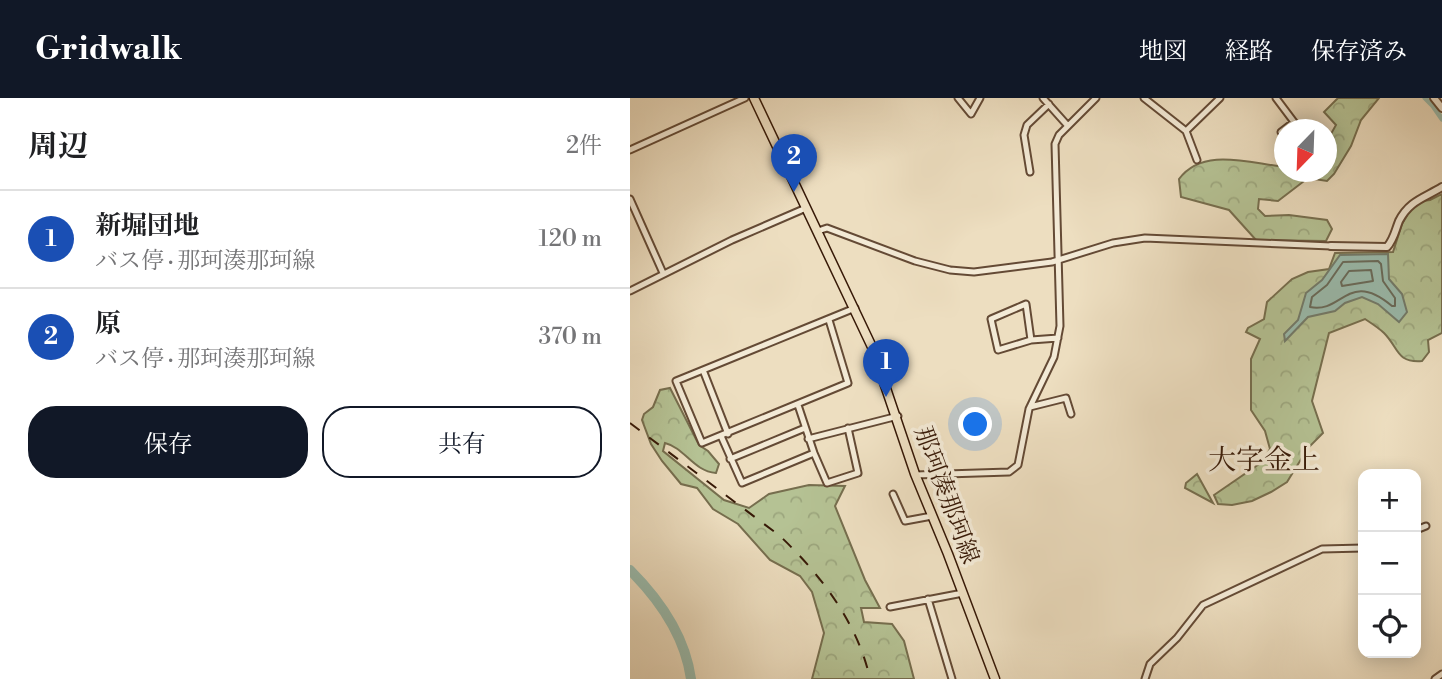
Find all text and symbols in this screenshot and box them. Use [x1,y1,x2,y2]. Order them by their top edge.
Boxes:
text: Gridwalk [35,29,182,70]
text: 地図 [1139,37,1187,67]
text: 経路 [1225,37,1273,67]
text: 保存済み [1311,37,1407,67]
north arrow [1274,119,1337,182]
text: 周辺 [28,128,88,166]
text: 2件 [566,132,602,160]
pin: 2 [771,134,817,192]
text: 新堀団地 [95,210,199,242]
text: 1 [45,225,57,253]
text: 120 m [538,225,602,253]
text: バス停 · 那珂湊那珂線 [95,247,315,275]
text: 原 [95,308,121,340]
text: 2 [44,323,58,351]
text: 370 m [539,323,602,351]
pin: 1 [863,339,909,397]
text: バス停 · 那珂湊那珂線 [95,345,315,373]
button: 保存 [28,406,308,478]
button: 共有 [322,406,602,478]
your location [958,407,992,441]
street label: 那珂湊那珂線 [907,423,985,568]
district label: 大字金上 [1208,443,1320,478]
map controls [1358,469,1421,658]
button: + [1358,469,1421,532]
button: − [1358,532,1421,595]
button: locate [1358,595,1421,658]

